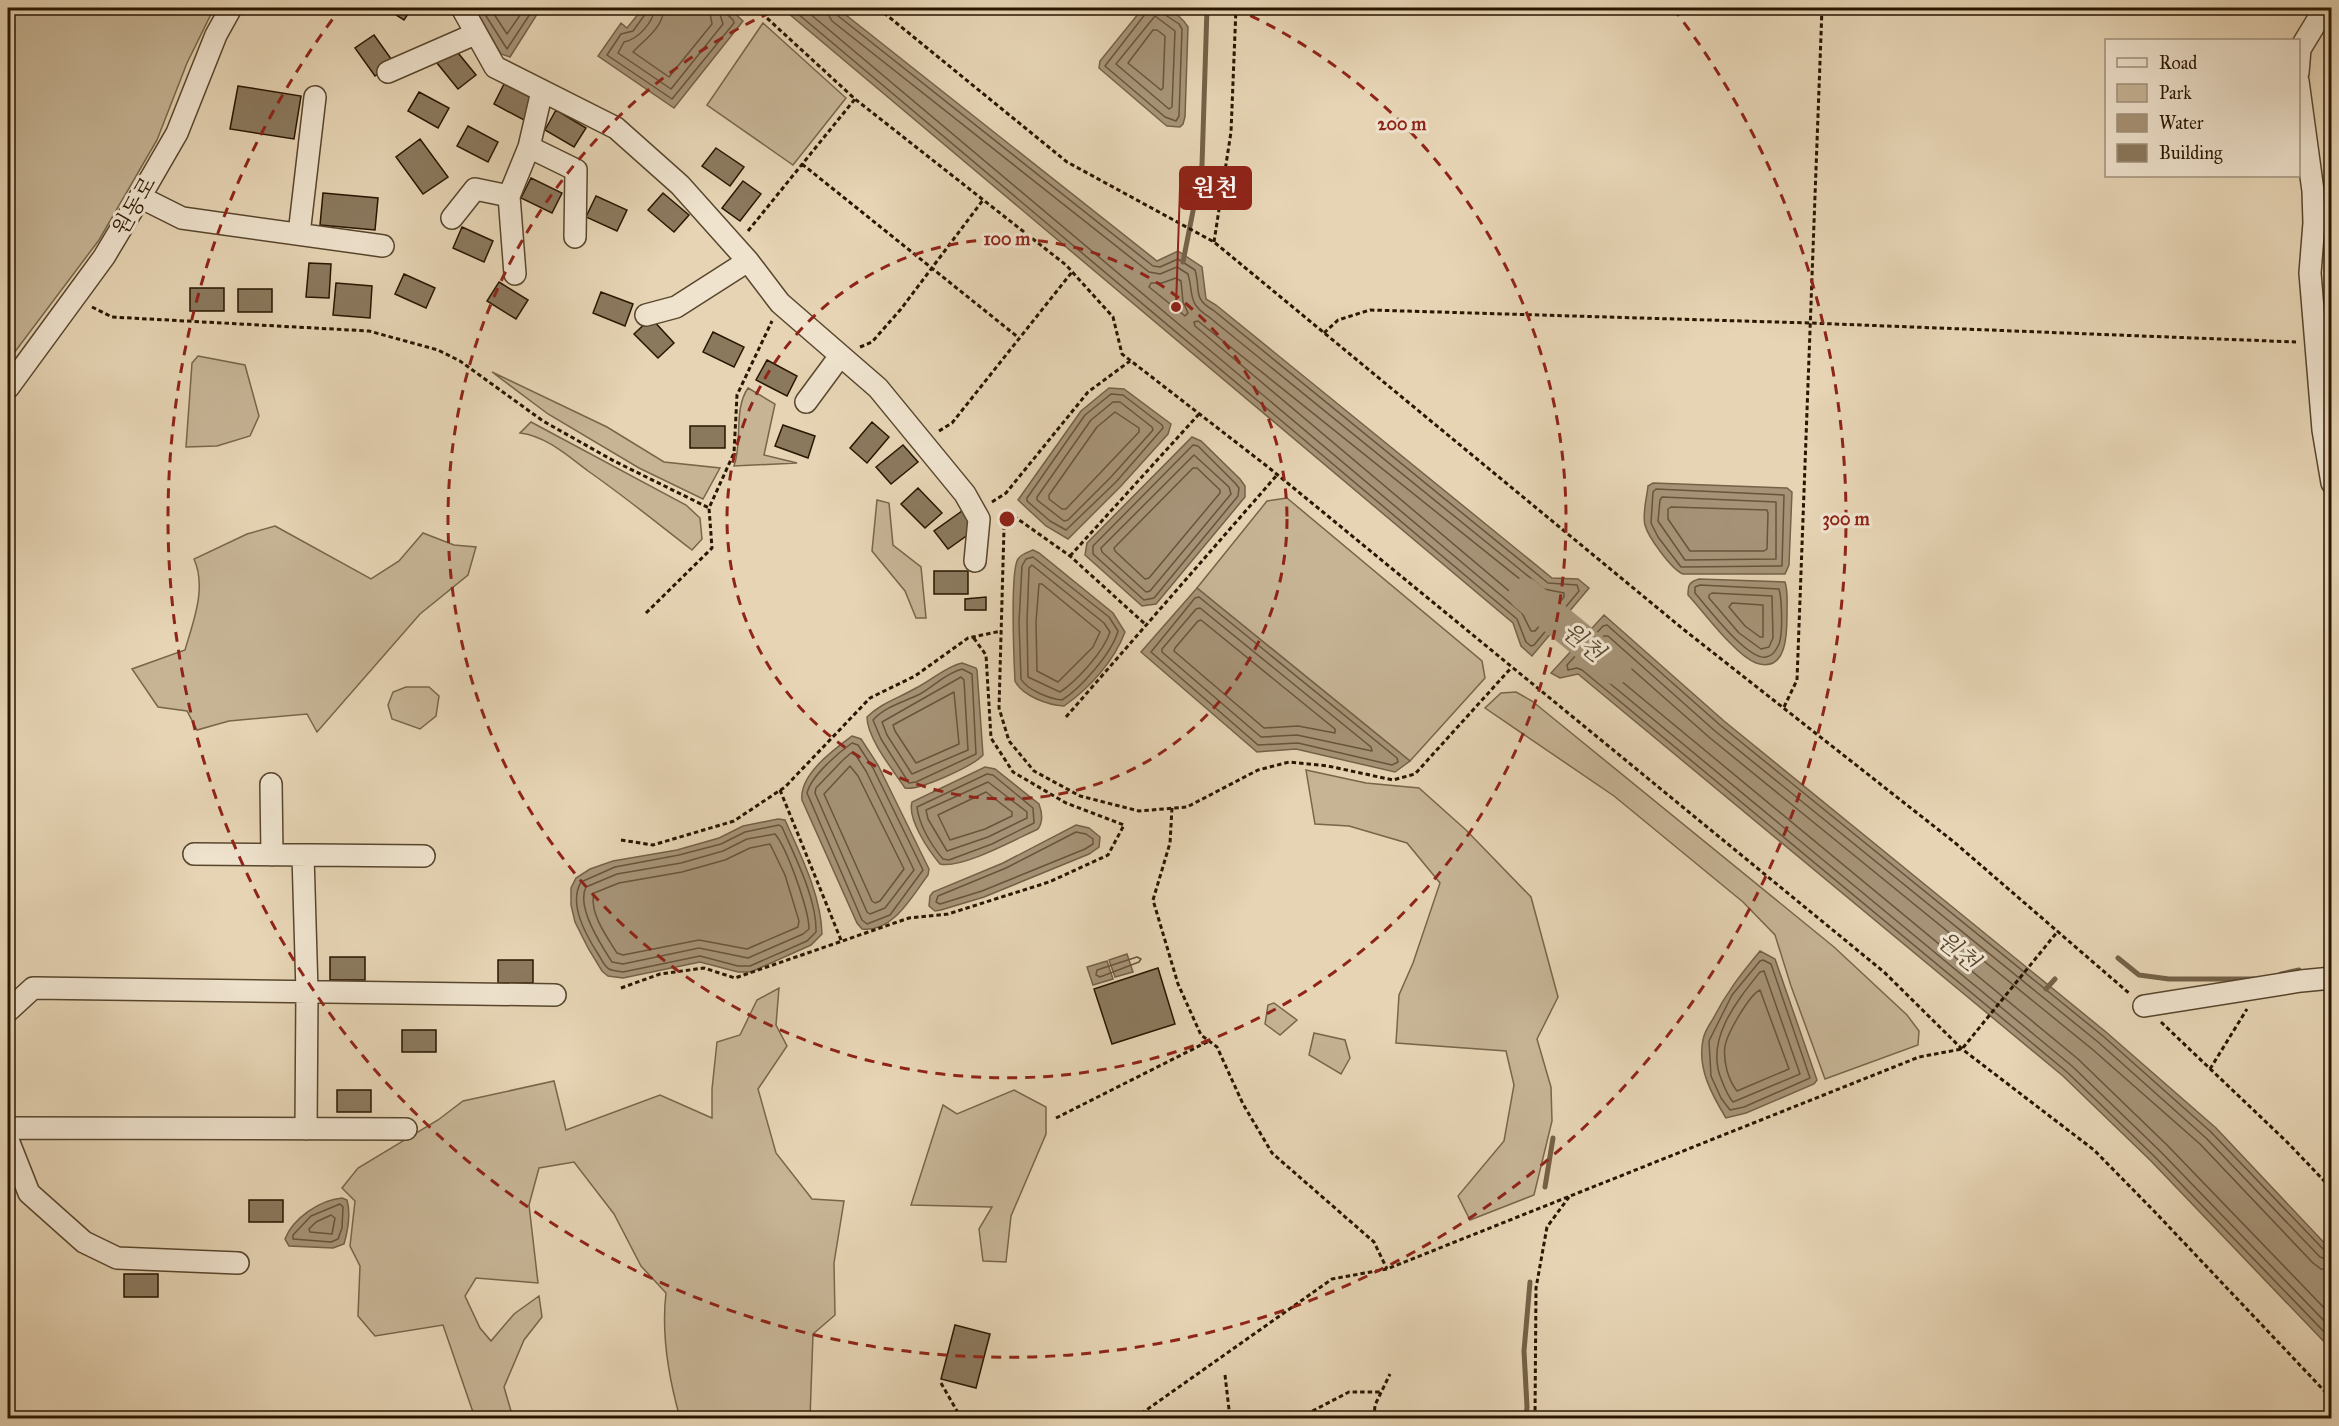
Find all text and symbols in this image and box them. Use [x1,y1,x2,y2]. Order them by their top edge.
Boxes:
legend [2105,39,2300,177]
text: Road [2159,52,2197,74]
text: Park [2159,82,2192,104]
text: Water [2159,112,2204,134]
text: 200 m [1378,113,1427,135]
text: Building [2159,142,2223,165]
callout: 원천 [1180,167,1251,209]
street label: 원동로 [106,172,162,240]
text: 원천 [1192,173,1238,203]
text: 100 m [984,228,1031,250]
text: 300 m [1822,508,1870,531]
centre of rings [997,509,1017,529]
water label: 원천 [1556,616,1612,669]
water label: 원천 [1931,925,1987,978]

